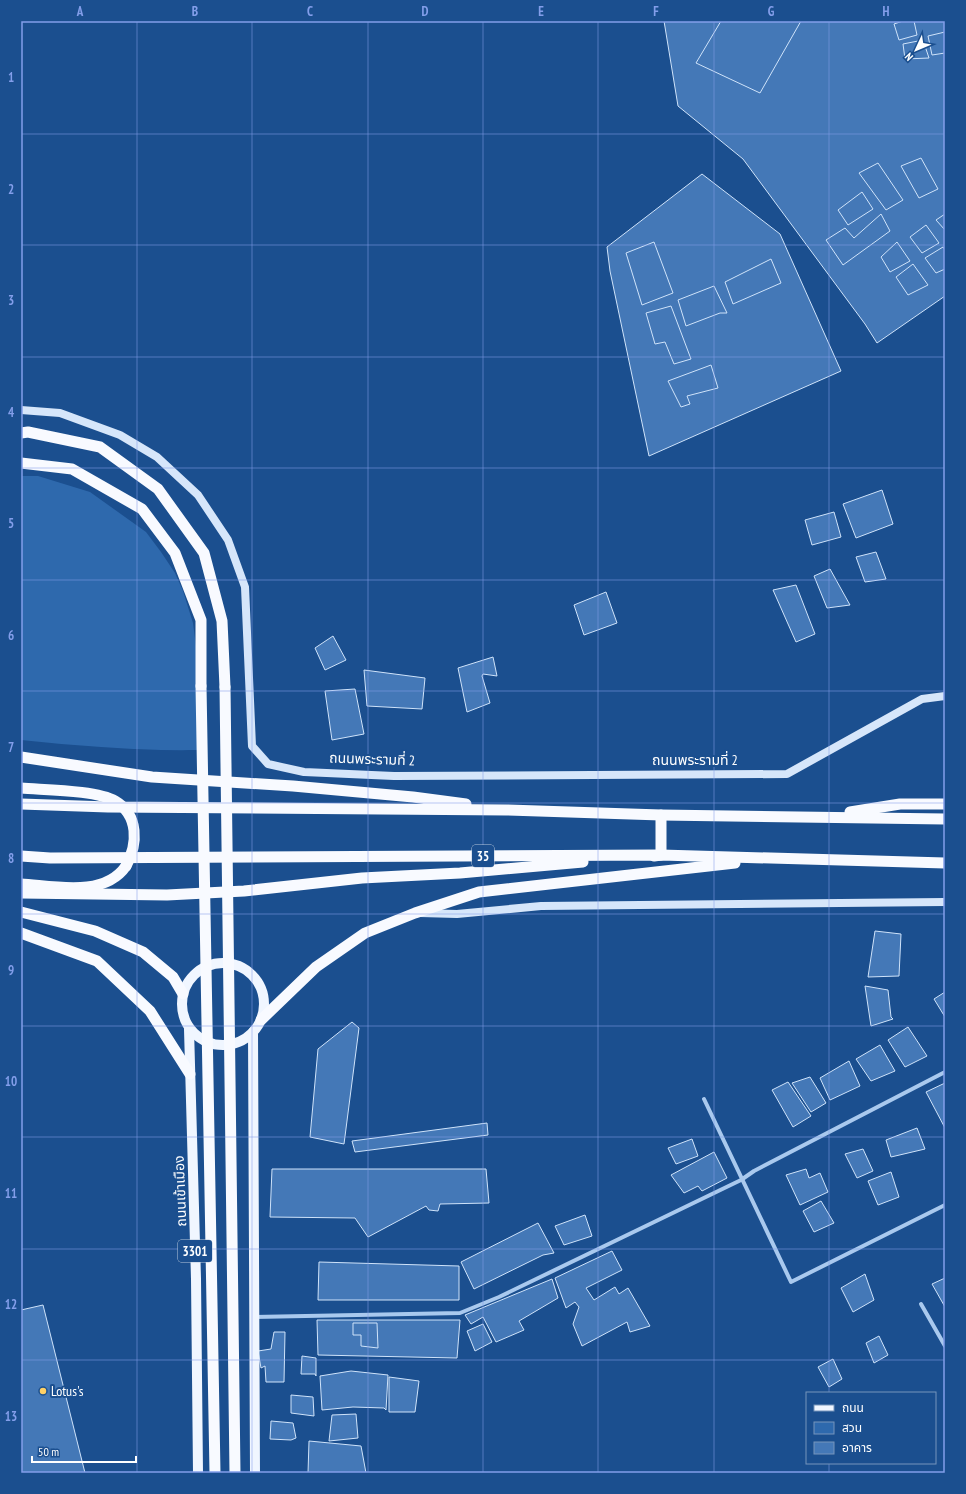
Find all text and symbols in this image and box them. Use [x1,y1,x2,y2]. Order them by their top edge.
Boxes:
text: A [76,3,84,20]
text: B [192,3,198,20]
text: C [307,3,313,20]
text: D [422,3,429,20]
text: E [538,3,544,20]
text: F [653,3,659,20]
text: G [768,3,775,20]
text: H [883,3,890,20]
north arrow [896,30,936,70]
text: N [902,50,916,64]
text: 1 [8,69,14,86]
text: 2 [8,181,14,198]
text: 3 [8,292,14,309]
text: 4 [8,404,15,421]
text: 5 [8,515,14,532]
text: 6 [8,627,14,644]
text: 7 [8,739,14,756]
street label: ถนนพระรามที่ 2 [329,748,415,769]
street label: ถนนพระรามที่ 2 [652,750,738,769]
road number: 35 [472,845,494,867]
text: 8 [8,850,14,867]
text: 9 [8,962,14,979]
text: 10 [5,1073,17,1090]
street label: ถนนเข้าเมือง [170,1155,190,1227]
text: 11 [5,1185,17,1202]
road number: 3301 [178,1240,212,1262]
text: 12 [5,1296,17,1313]
place label: Lotus's [51,1382,84,1400]
marker: Lotus's [38,1386,48,1396]
legend [806,1392,936,1464]
text: ถนน [842,1400,864,1415]
text: 13 [5,1408,17,1425]
text: สวน [842,1420,862,1435]
scale bar [32,1438,136,1464]
text: อาคาร [842,1440,872,1455]
text: 50 m [38,1444,59,1459]

